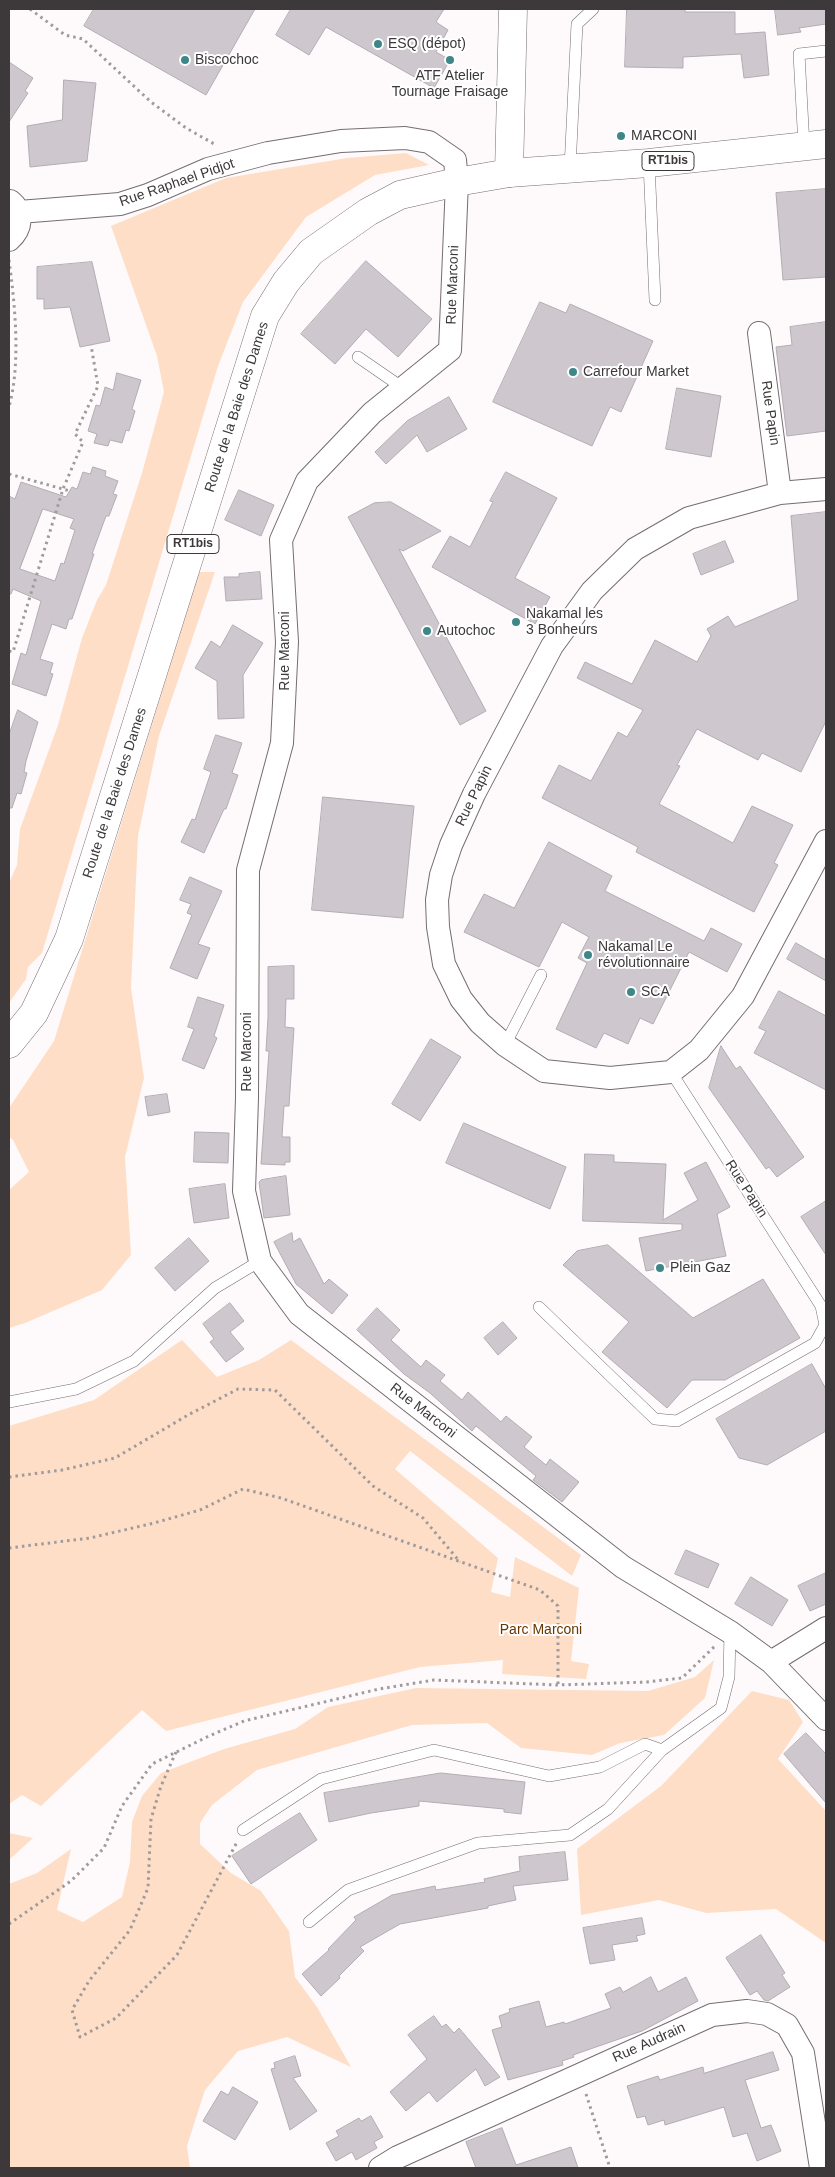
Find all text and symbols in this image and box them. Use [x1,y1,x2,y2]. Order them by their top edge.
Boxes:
place label: ESQ (dépot) [388,36,466,52]
marker: ESQ (dépot) [372,38,384,50]
place label: Biscochoc [195,52,259,68]
marker: Biscochoc [179,54,191,66]
marker: ATF Atelier Tournage Fraisage [444,54,456,66]
place label: ATF Atelier Tournage Fraisage [392,68,508,100]
place label: MARCONI [631,128,697,144]
marker: MARCONI [615,130,627,142]
road number: RT1bis [642,152,694,170]
street label: Rue Raphael Pidjot [117,155,237,211]
street label: Rue Marconi [443,245,463,325]
street label: Route de la Baie des Dames [201,320,273,494]
place label: Carrefour Market [583,364,689,380]
marker: Carrefour Market [567,366,579,378]
street label: Rue Papin [757,379,783,447]
road number: RT1bis [167,534,219,554]
place label: Nakamal les 3 Bonheurs [526,606,603,638]
street label: Rue Marconi [277,611,293,691]
marker: Nakamal les 3 Bonheurs [510,616,522,628]
place label: Autochoc [437,623,495,639]
marker: Autochoc [421,625,433,637]
street label: Route de la Baie des Dames [79,706,151,880]
street label: Rue Papin [452,763,496,829]
place label: Nakamal Le révolutionnaire [598,939,690,972]
marker: Nakamal Le révolutionnaire [582,949,594,961]
place label: SCA [641,984,670,1000]
marker: SCA [625,986,637,998]
street label: Rue Marconi [239,1012,255,1092]
street label: Rue Papin [721,1157,771,1221]
place label: Plein Gaz [670,1260,731,1276]
marker: Plein Gaz [654,1262,666,1274]
street label: Rue Marconi [387,1380,459,1442]
park label: Parc Marconi [500,1622,582,1638]
street label: Rue Audrain [610,2019,688,2067]

